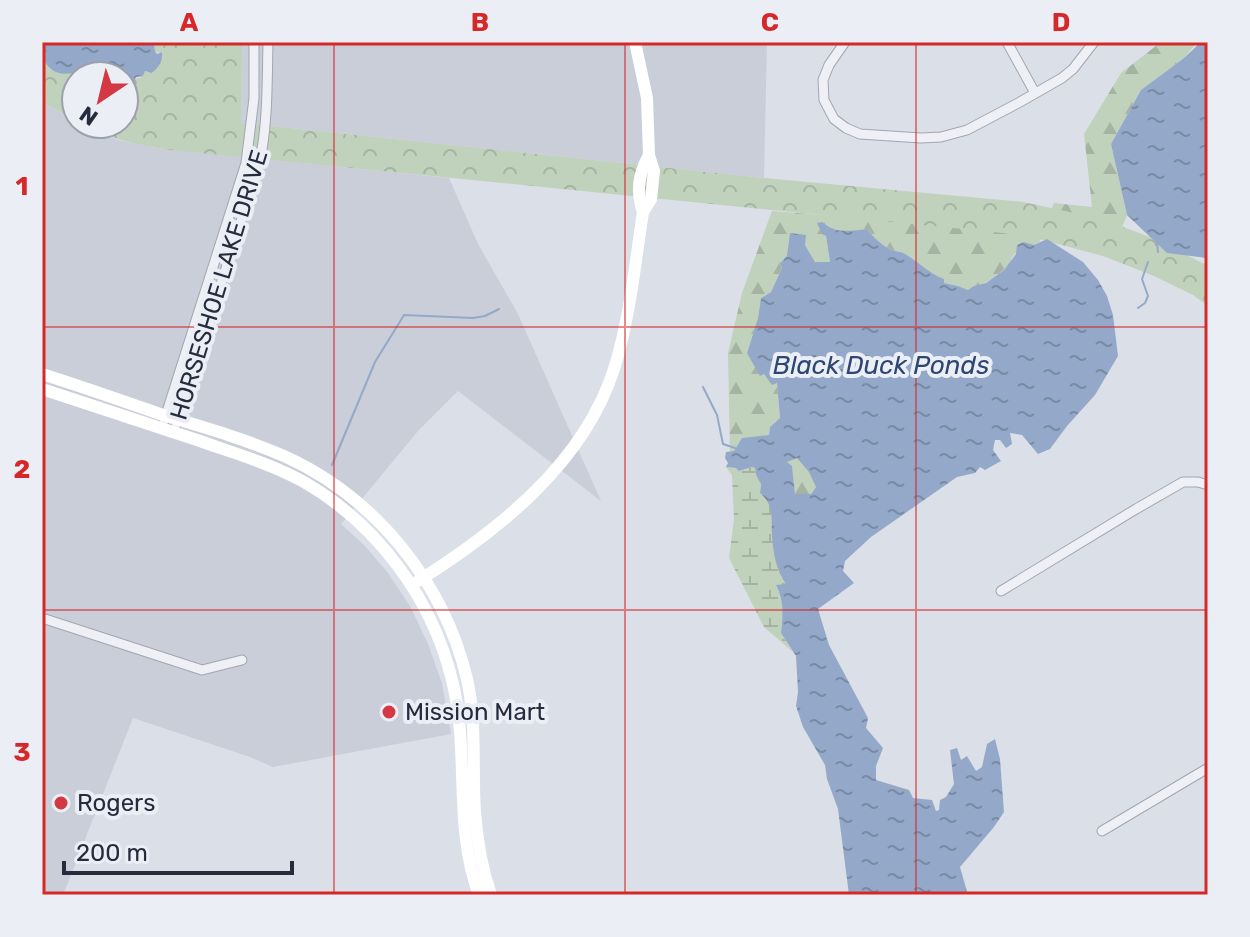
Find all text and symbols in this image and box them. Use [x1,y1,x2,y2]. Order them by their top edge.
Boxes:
text: A [180,7,199,38]
text: B [471,7,489,38]
text: C [761,7,779,38]
text: D [1052,7,1070,38]
north arrow [60,60,140,140]
text: N [75,100,103,132]
street label: HORSESHOE LAKE DRIVE [165,147,273,423]
text: 1 [16,171,28,202]
water label: Black Duck Ponds [773,350,989,381]
text: 2 [14,454,30,485]
place label: Mission Mart [405,698,545,726]
marker: Mission Mart [380,703,398,721]
text: 3 [13,737,31,768]
place label: Rogers [77,789,155,817]
marker: Rogers [52,794,70,812]
scale bar [64,825,292,875]
text: 200 m [76,839,148,867]

